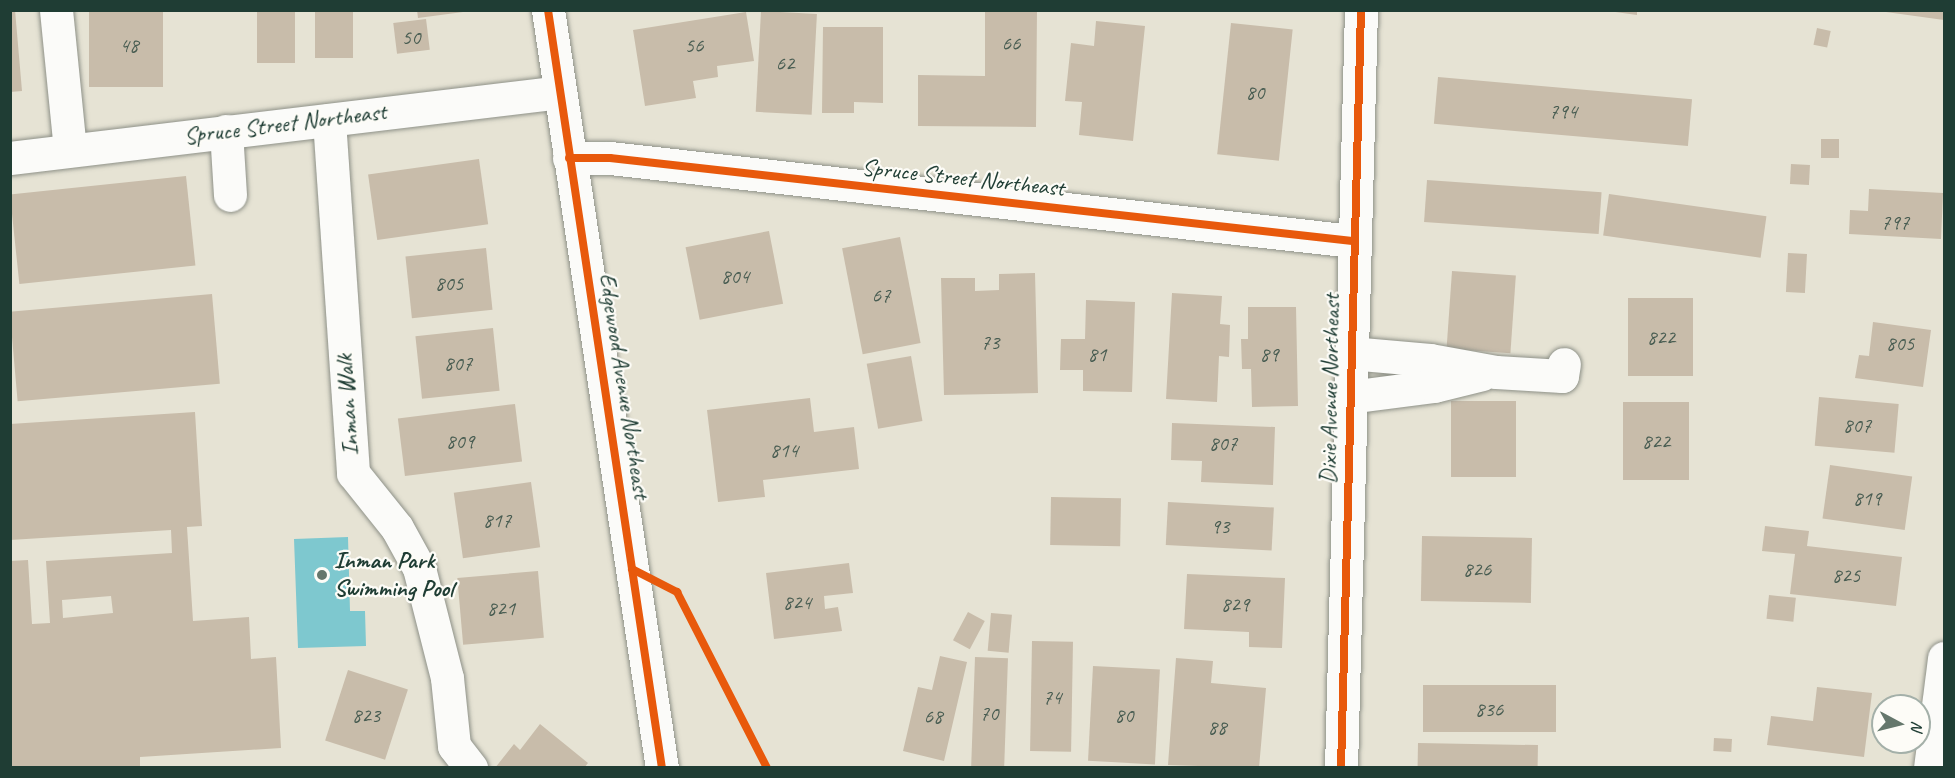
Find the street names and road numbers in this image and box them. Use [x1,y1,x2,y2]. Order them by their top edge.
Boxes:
street label: Spruce Street Northeast [183,97,387,151]
street label: Spruce Street Northeast [861,153,1065,203]
street label: Edgewood Avenue Northeast [592,271,656,501]
street label: Dixie Avenue Northeast [1314,294,1346,484]
street label: Inman Walk [330,353,366,457]

